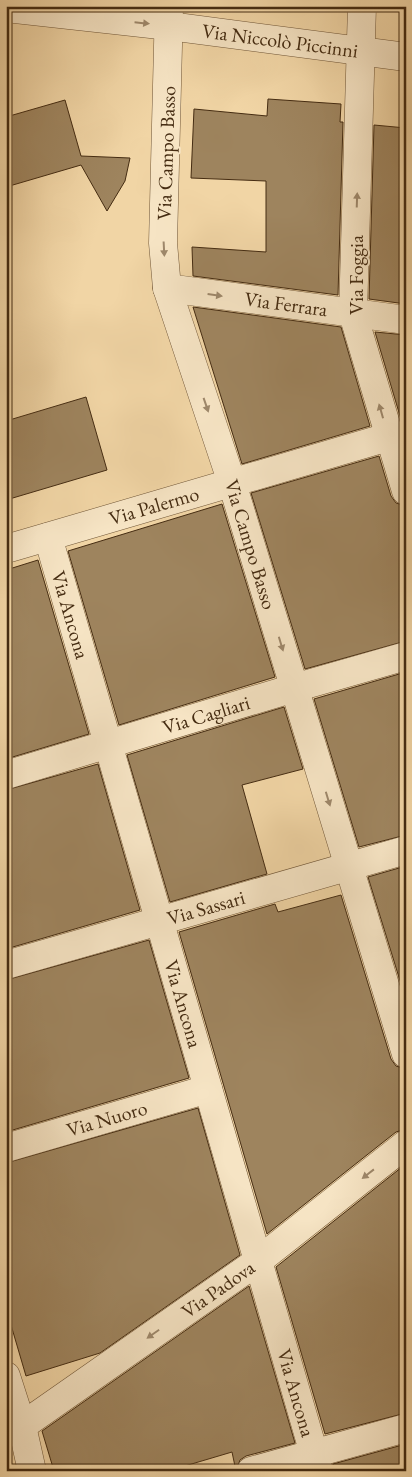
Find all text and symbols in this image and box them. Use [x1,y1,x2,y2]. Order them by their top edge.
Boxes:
street label: Via Niccolò Piccinni [200,17,360,64]
one-way arrow [134,19,150,27]
street label: Via Campo Basso [151,85,181,221]
one-way arrow [353,192,361,208]
street label: Via Foggia [343,235,369,315]
one-way arrow [160,241,168,257]
street label: Via Ferrara [243,286,329,322]
one-way arrow [207,291,223,299]
one-way arrow [202,398,210,413]
one-way arrow [377,403,385,419]
street label: Via Campo Basso [219,476,283,613]
street label: Via Palermo [106,480,202,531]
street label: Via Ancona [45,568,96,662]
one-way arrow [277,636,285,651]
street label: Via Cagliari [159,689,253,740]
one-way arrow [325,792,333,807]
street label: Via Sassari [164,884,248,931]
street label: Via Ancona [158,957,209,1051]
street label: Via Nuoro [63,1094,150,1143]
one-way arrow [361,1168,374,1179]
street label: Via Padova [176,1254,260,1324]
one-way arrow [146,1329,160,1339]
street label: Via Ancona [271,1346,321,1440]

